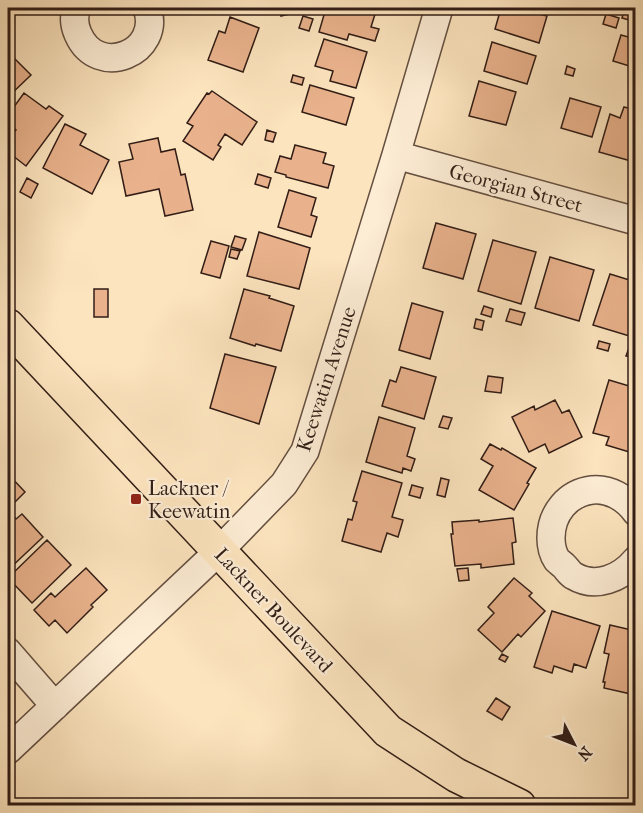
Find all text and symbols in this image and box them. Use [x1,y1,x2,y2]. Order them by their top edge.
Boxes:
street label: Georgian Street [447,160,585,217]
street label: Keewatin Avenue [292,304,361,455]
place label: Lackner / Keewatin [148,477,231,523]
marker: Lackner / Keewatin [129,492,143,506]
street label: Lackner Boulevard [210,543,338,678]
north arrow [544,714,604,774]
text: N [573,743,596,765]

